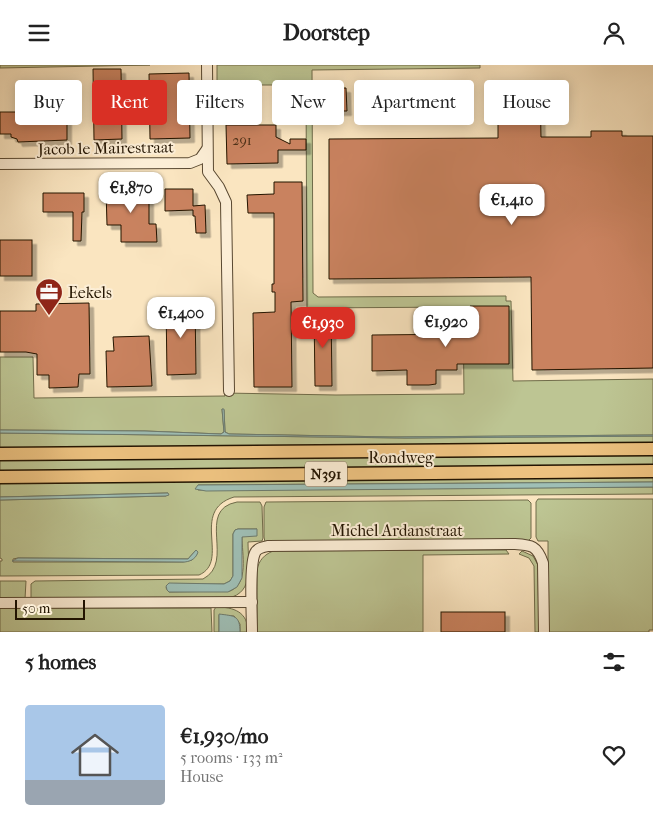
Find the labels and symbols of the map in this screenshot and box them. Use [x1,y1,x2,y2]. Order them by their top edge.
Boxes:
house number: 291 [232,132,252,149]
street label: Jacob le Mairestraat [36,137,174,159]
pin: €1,870 [90,171,172,214]
pin: €1,410 [471,184,553,226]
office icon: Eekels [34,277,64,316]
place label: Eekels [68,283,112,302]
pin: €1,400 [140,297,222,339]
pin: €1,920 [405,305,487,348]
pin: €1,930 [282,307,364,349]
street label: Rondweg [368,448,434,467]
road number: N391 [305,461,347,487]
street label: Michel Ardanstraat [331,521,463,540]
scale bar [15,597,85,620]

